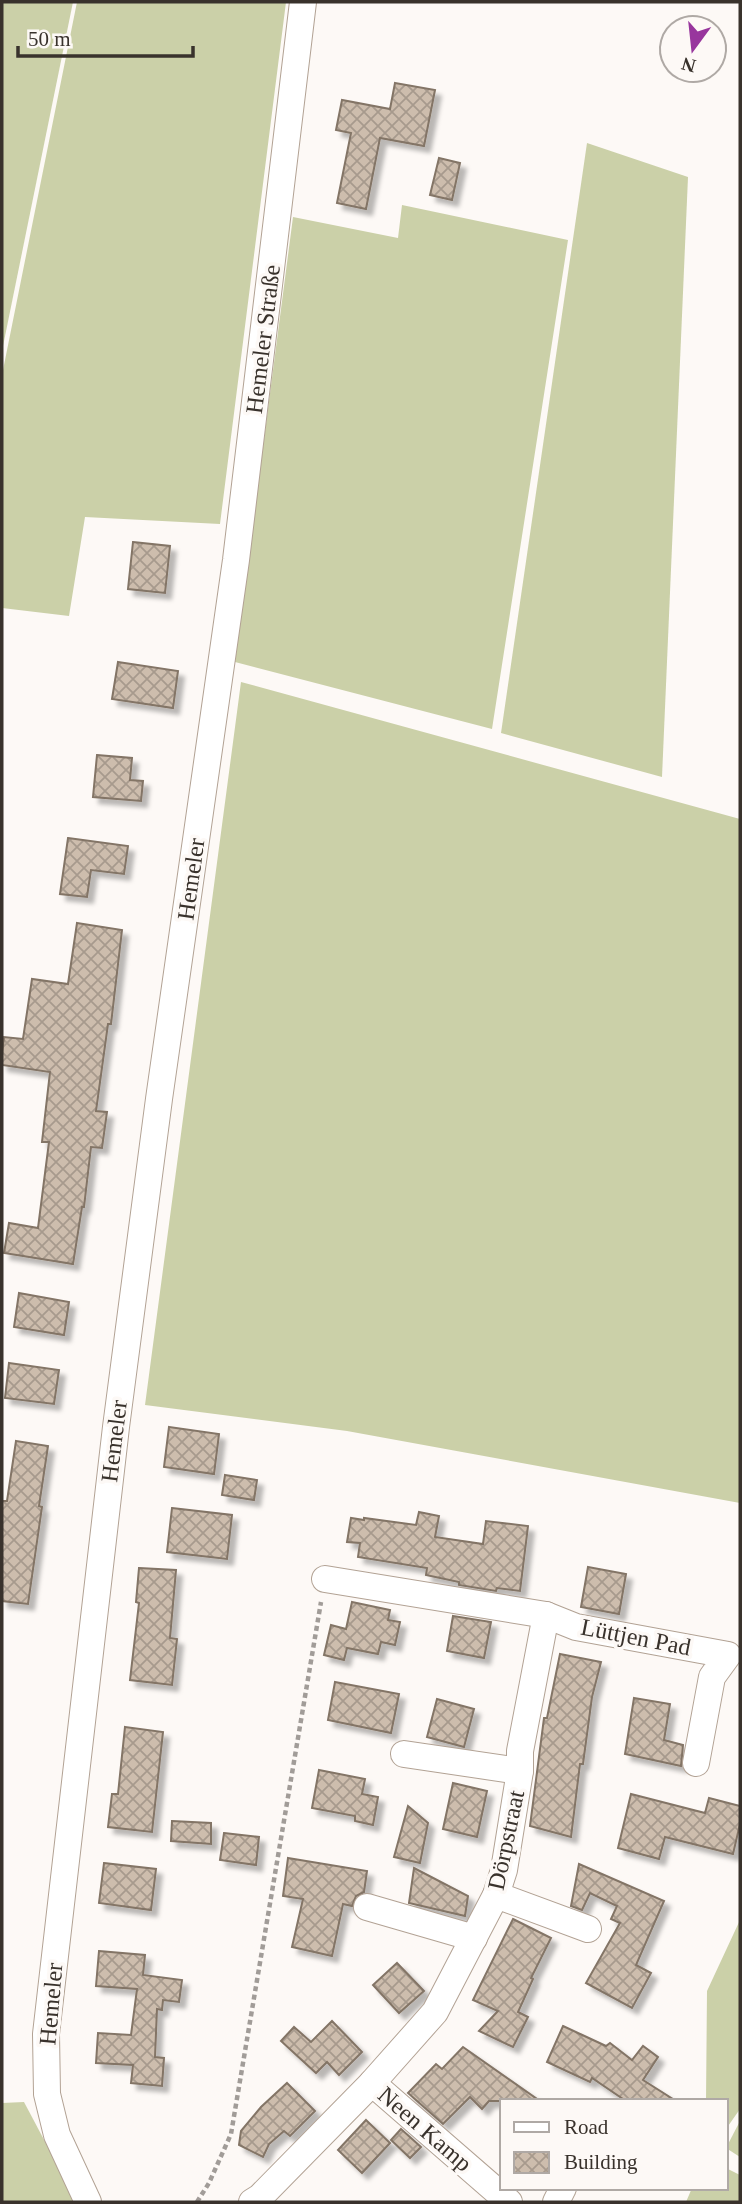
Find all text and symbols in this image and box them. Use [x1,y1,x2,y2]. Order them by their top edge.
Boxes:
scale bar [18,14,192,58]
north arrow [658,14,728,84]
text: 50 m [28,27,71,51]
text: N [679,53,698,77]
street label: Hemeler Straße [241,263,285,415]
street label: Hemeler [172,836,210,922]
street label: Hemeler [96,1398,132,1484]
street label: Lüttjen Pad [579,1614,693,1660]
street label: Dörpstraat [483,1787,529,1892]
street label: Hemeler [34,1962,68,2046]
street label: Neen Kamp [373,2081,477,2177]
legend [500,2099,728,2190]
text: Road [564,2115,609,2139]
text: Building [564,2150,638,2174]

